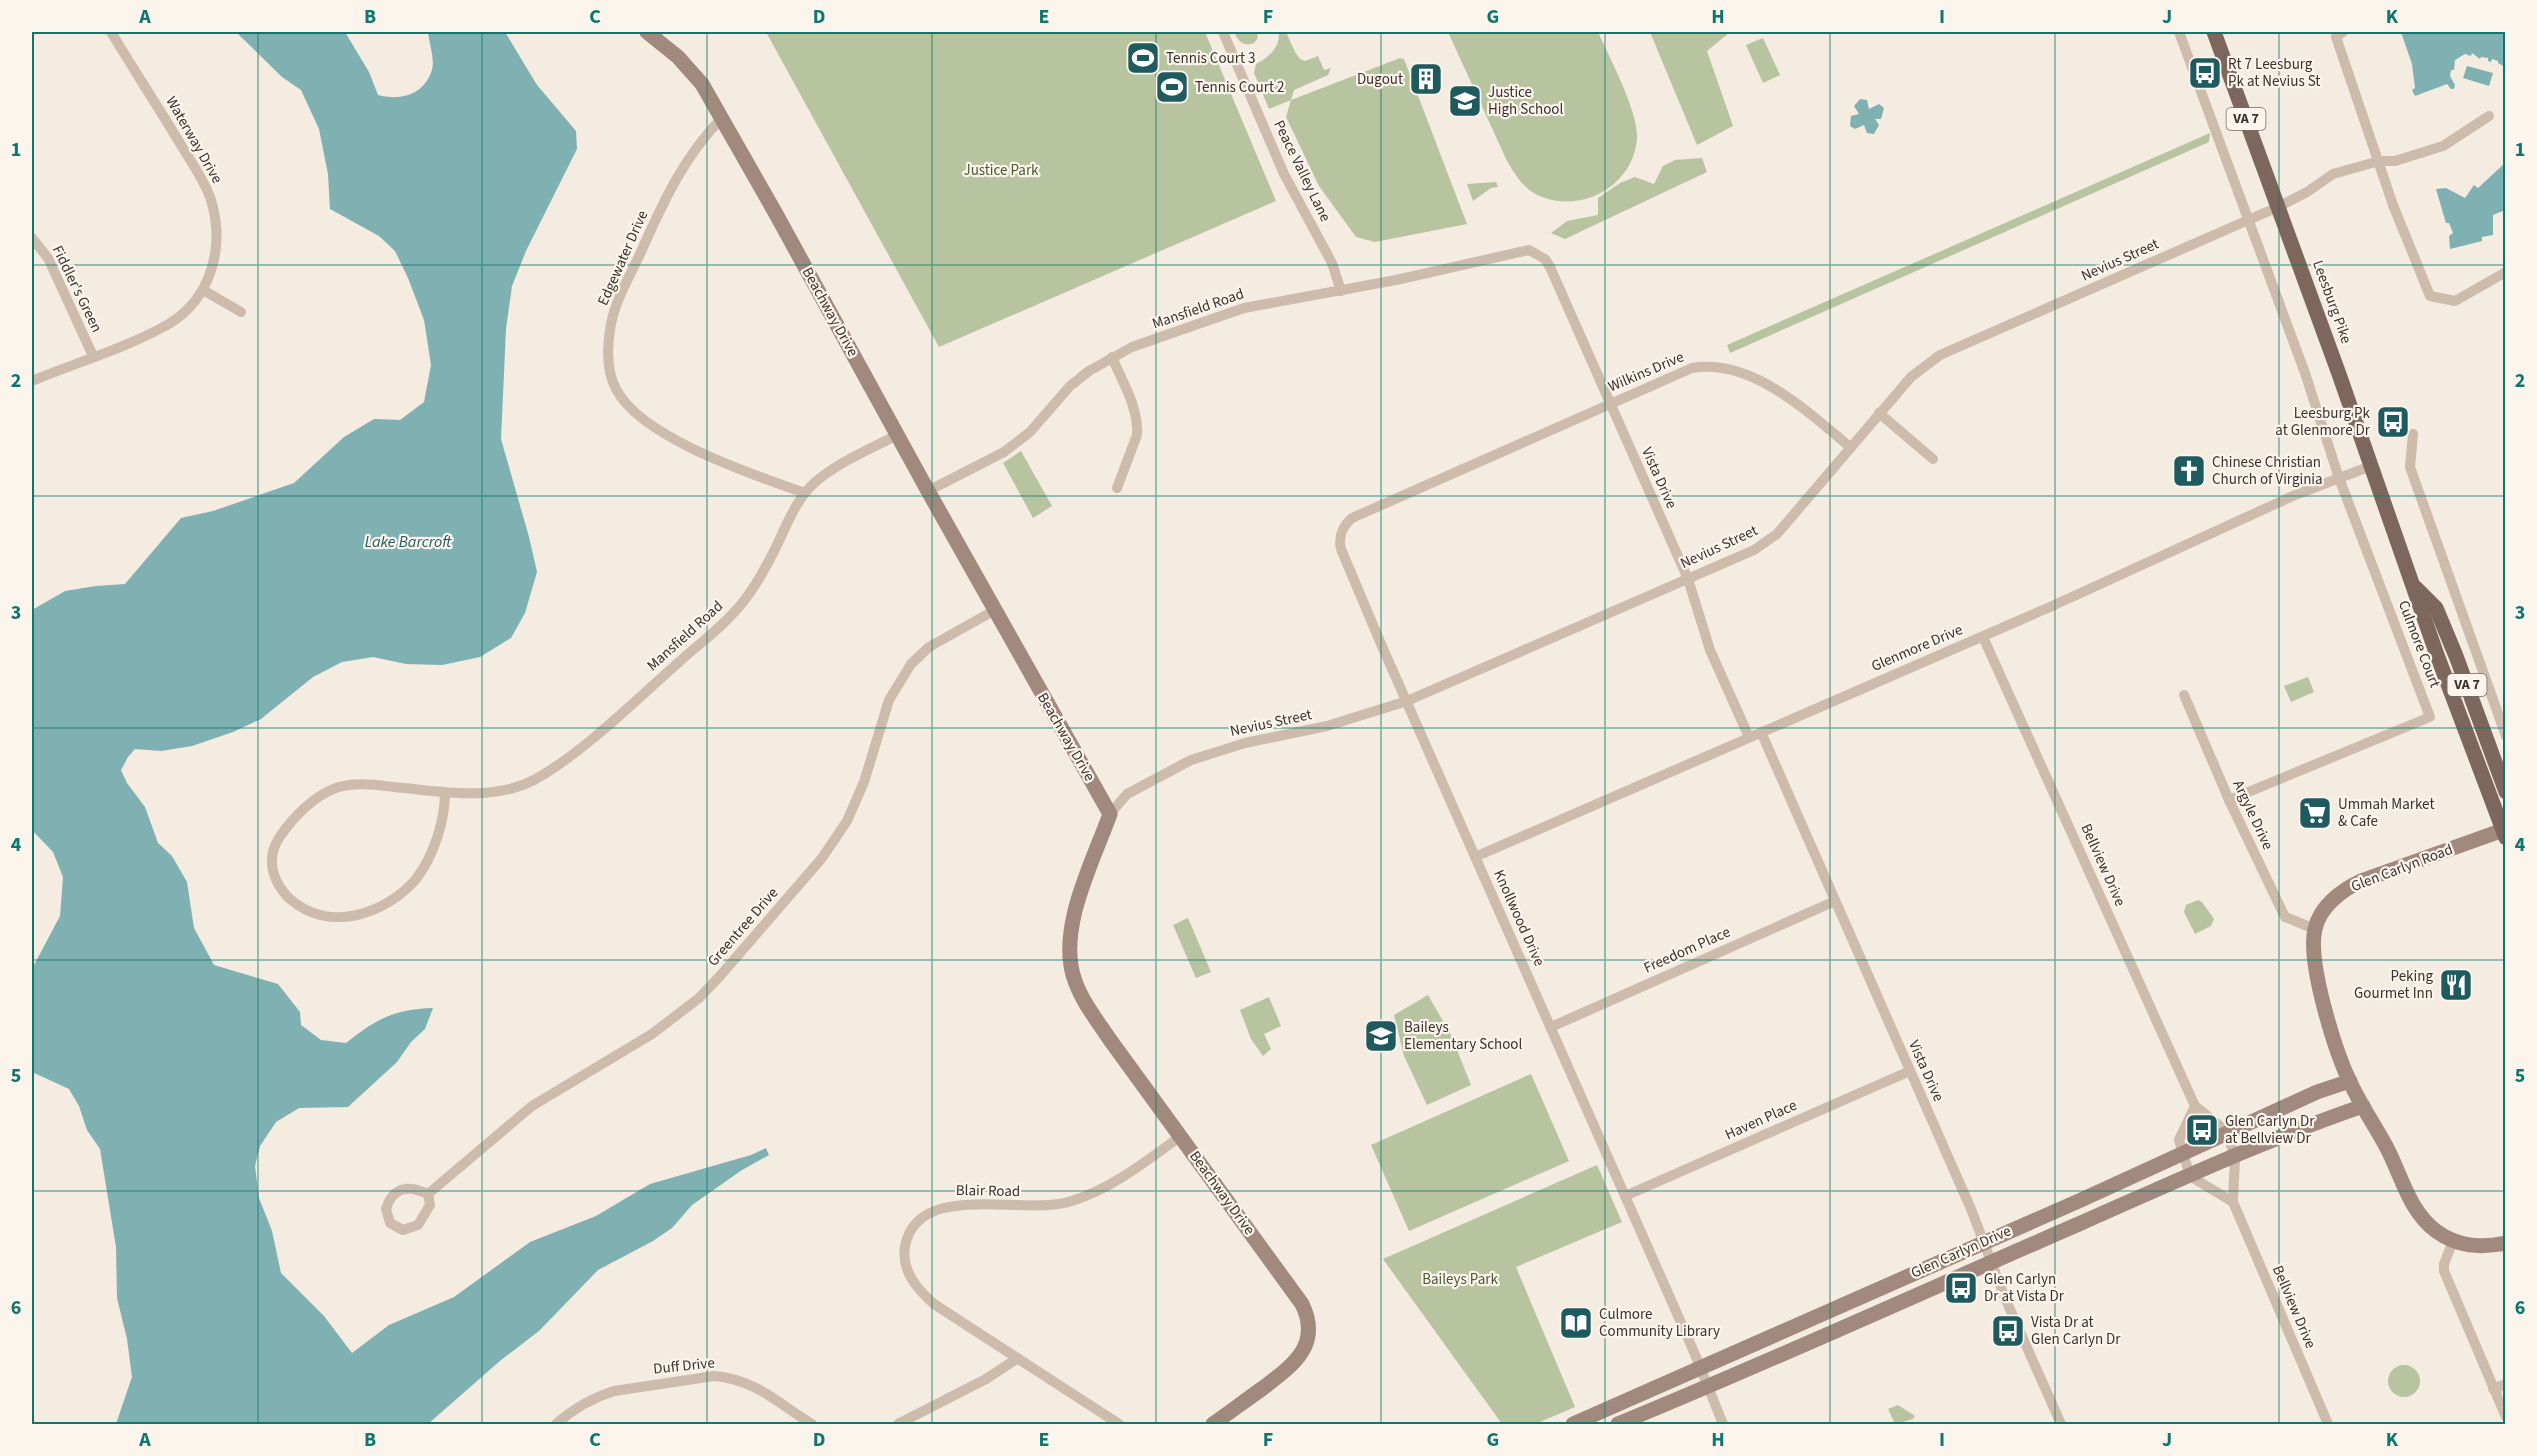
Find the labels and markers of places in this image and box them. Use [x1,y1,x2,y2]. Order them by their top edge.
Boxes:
sports icon: Tennis Court 3 [1125,40,1161,76]
place label: Tennis Court 3 [1166,48,1255,69]
place label: Rt 7 Leesburg Pk at Nevius St [2228,54,2320,92]
bus stop icon: Rt 7 Leesburg Pk at Nevius St [2187,55,2223,91]
building icon: Dugout [1408,61,1444,97]
sports icon: Tennis Court 2 [1154,69,1190,105]
place label: Dugout [1357,69,1403,90]
place label: Tennis Court 2 [1195,77,1284,98]
place label: Justice High School [1488,82,1563,120]
school or university icon: Justice High School [1447,83,1483,119]
place label: Leesburg Pk at Glenmore Dr [2275,403,2371,441]
bus stop icon: Leesburg Pk at Glenmore Dr [2375,404,2411,440]
place label: Chinese Christian Church of Virginia [2212,452,2323,490]
church icon: Chinese Christian Church of Virginia [2171,453,2207,489]
place label: Ummah Market & Cafe [2338,794,2434,832]
supermarket icon: Ummah Market & Cafe [2297,795,2333,831]
place label: Peking Gourmet Inn [2354,966,2433,1004]
restaurant icon: Peking Gourmet Inn [2438,967,2474,1003]
place label: Baileys Elementary School [1404,1017,1522,1055]
school or university icon: Baileys Elementary School [1363,1018,1399,1054]
place label: Glen Carlyn Dr at Bellview Dr [2225,1111,2315,1149]
bus stop icon: Glen Carlyn Dr at Bellview Dr [2184,1112,2220,1148]
place label: Glen Carlyn Dr at Vista Dr [1984,1269,2065,1307]
bus stop icon: Glen Carlyn Dr at Vista Dr [1943,1270,1979,1306]
place label: Culmore Community Library [1599,1304,1720,1342]
library icon: Culmore Community Library [1558,1305,1594,1341]
place label: Vista Dr at Glen Carlyn Dr [2031,1312,2121,1350]
bus stop icon: Vista Dr at Glen Carlyn Dr [1990,1313,2026,1349]

